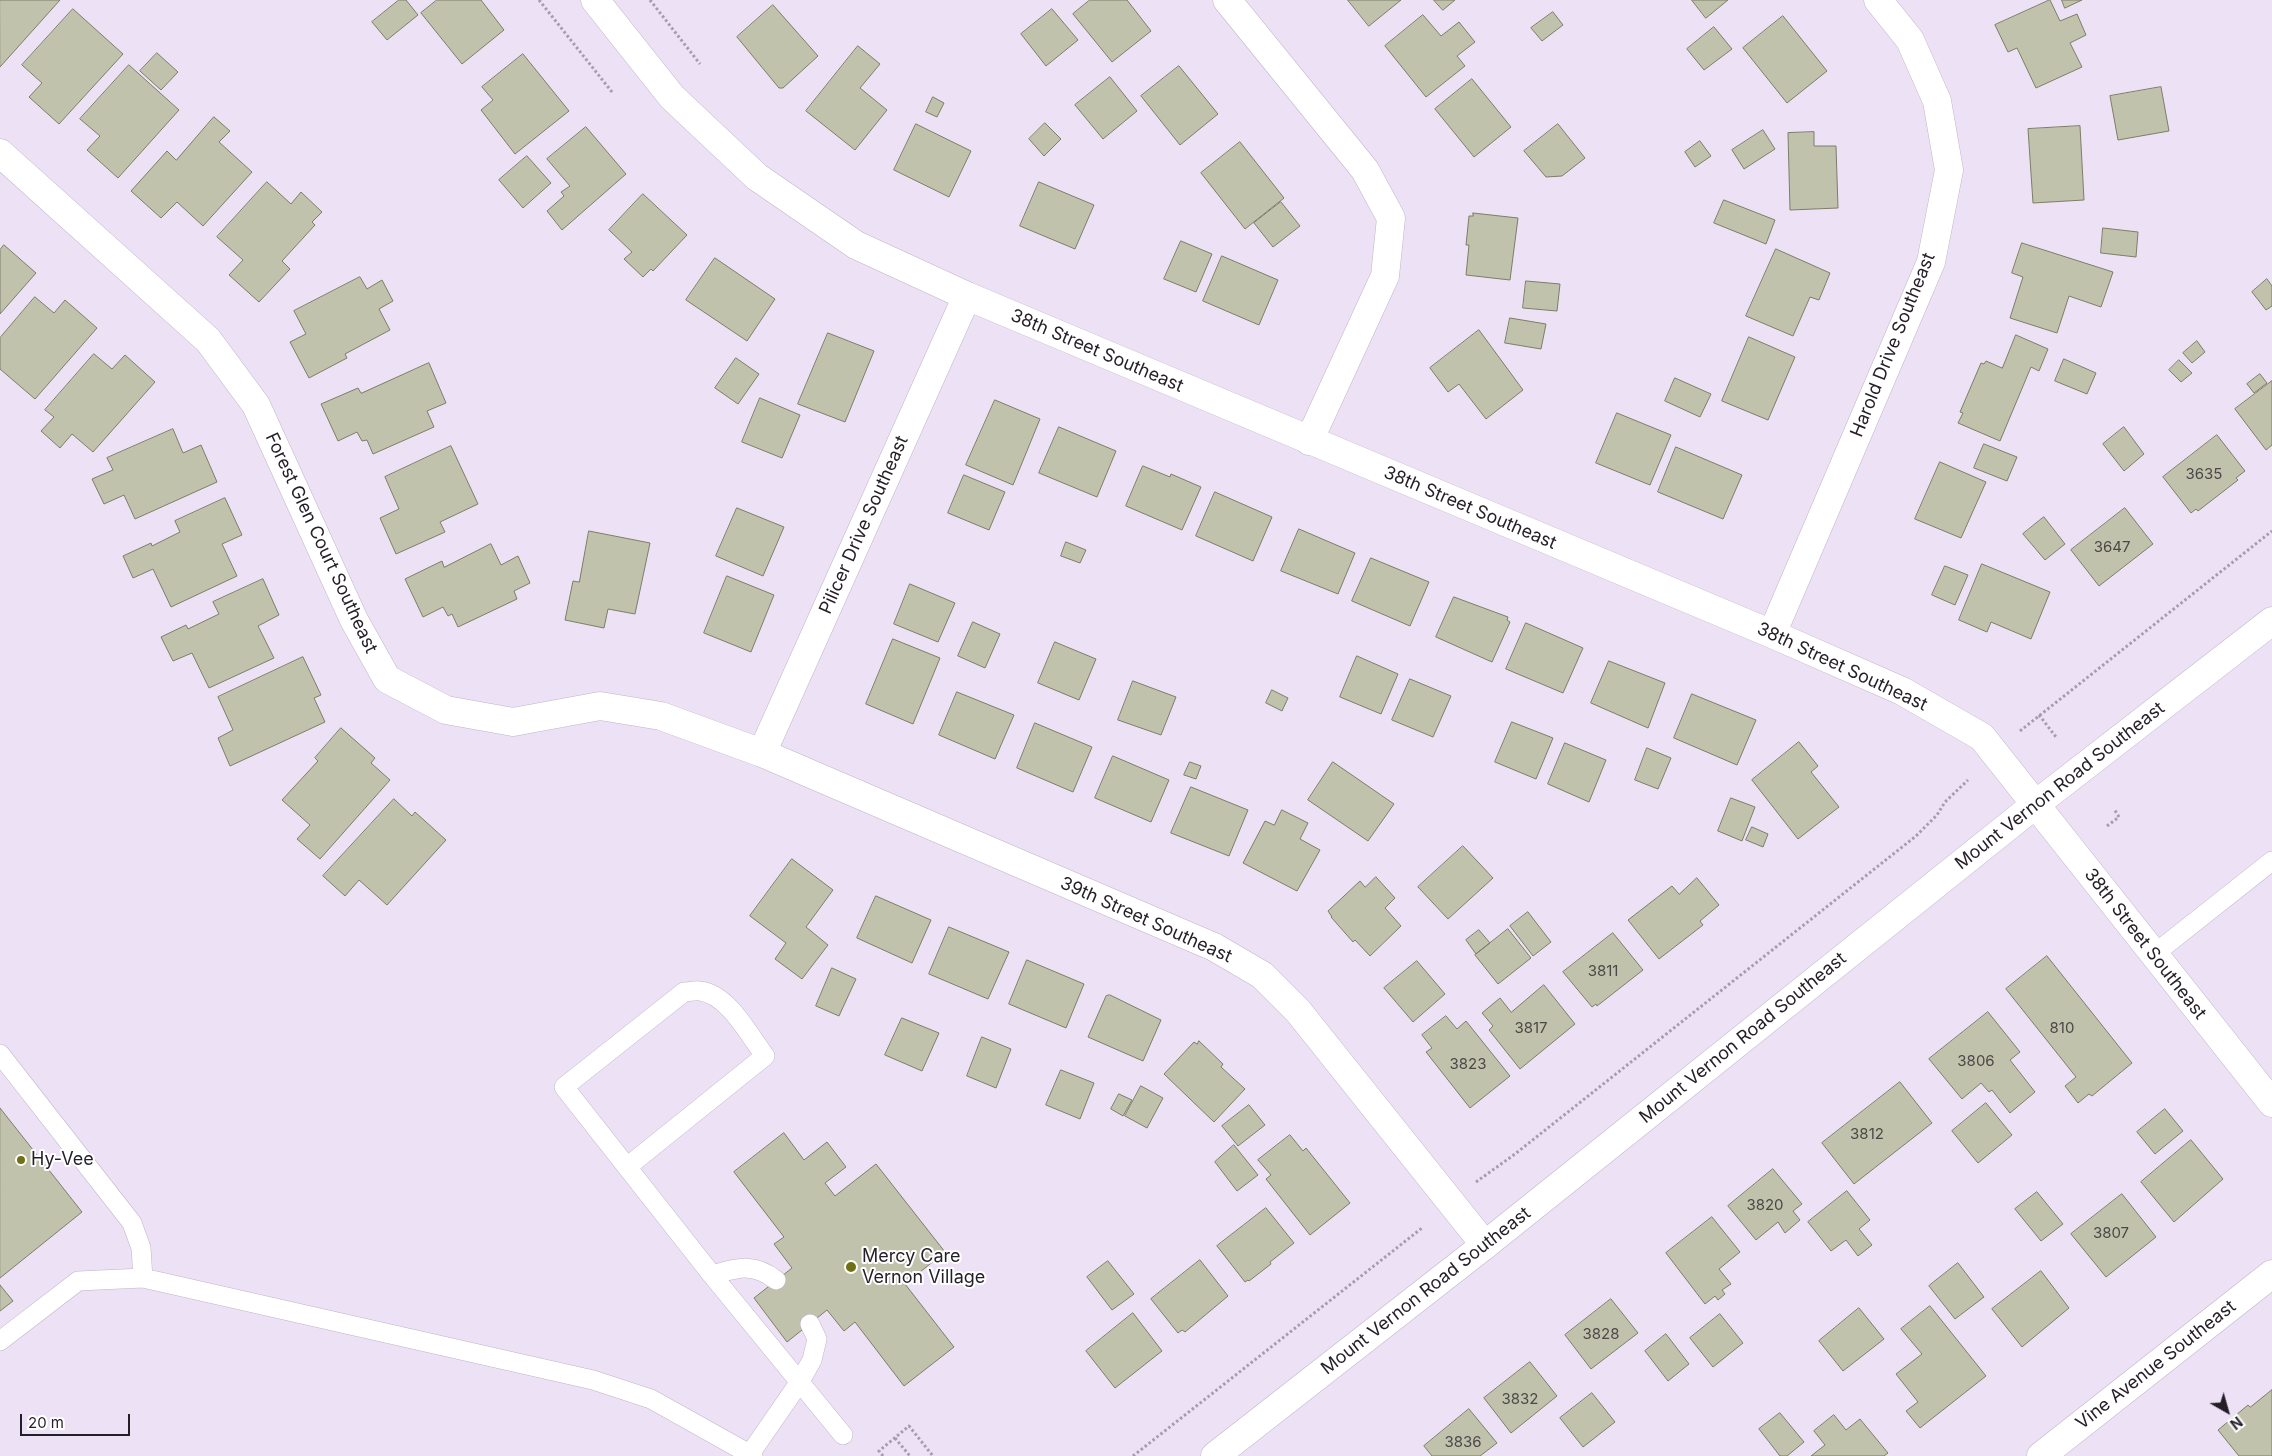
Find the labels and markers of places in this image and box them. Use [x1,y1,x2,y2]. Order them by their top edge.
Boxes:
place label: Hy-Vee [31,1149,94,1171]
marker: Hy-Vee [15,1154,27,1166]
place label: Mercy Care Vernon Village [862,1246,985,1288]
marker: Mercy Care Vernon Village [844,1260,858,1274]

